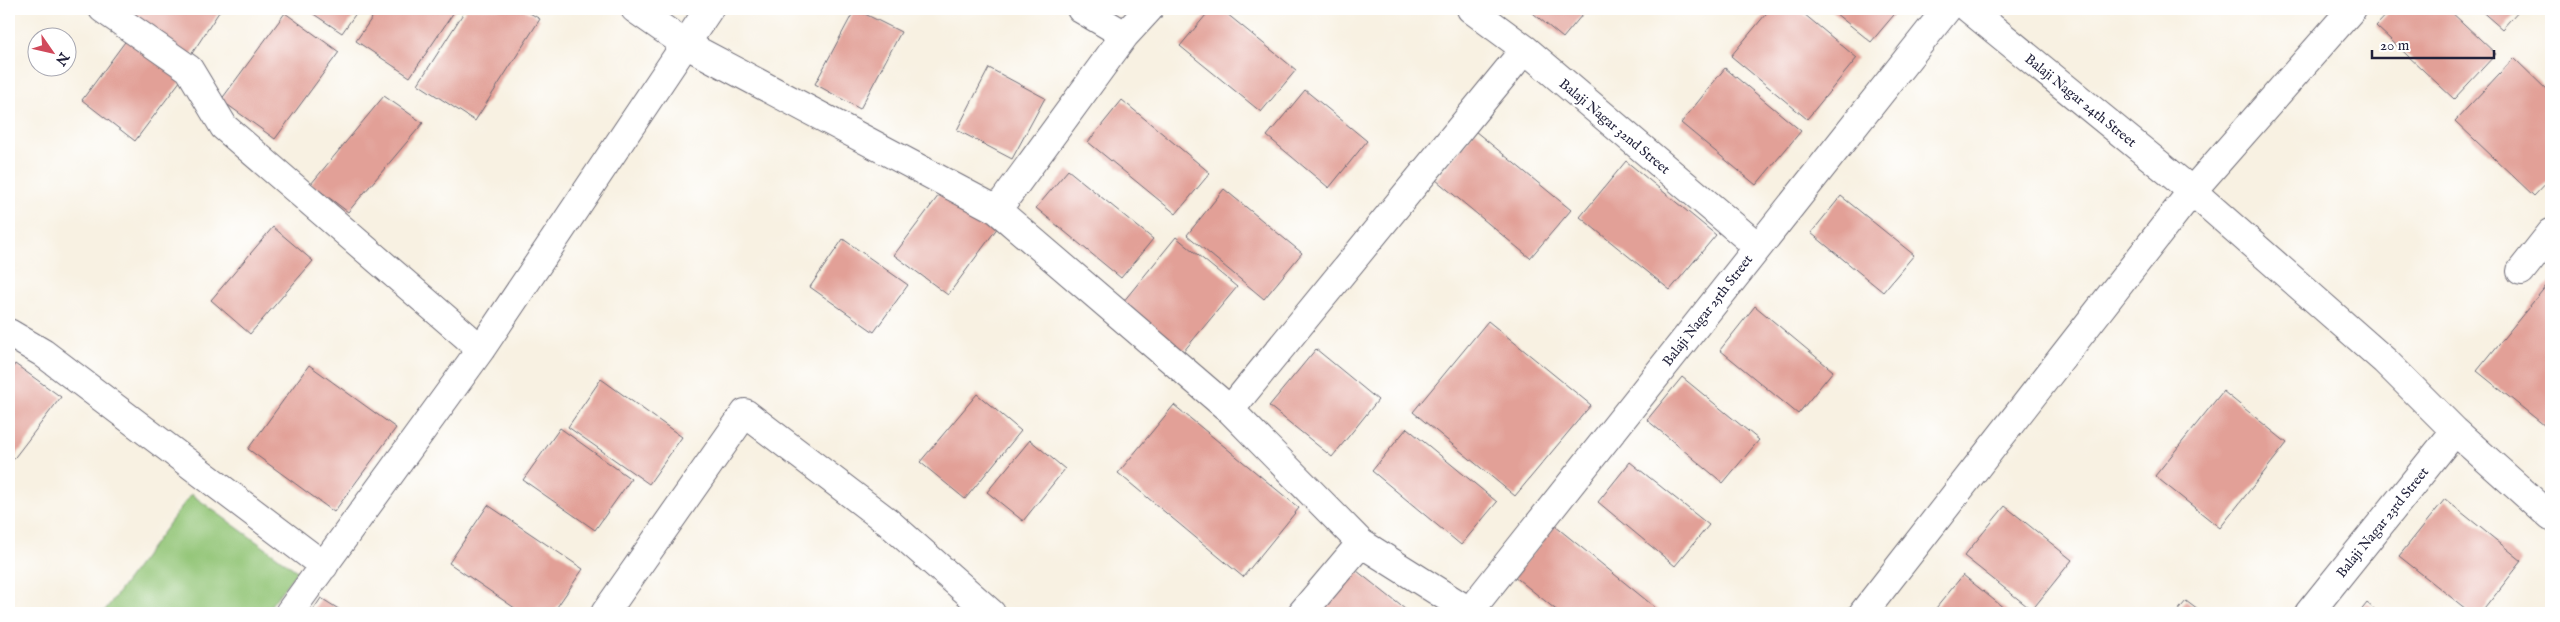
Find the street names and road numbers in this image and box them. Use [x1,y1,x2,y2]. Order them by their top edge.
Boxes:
street label: Balaji Nagar 24th Street [2021,50,2140,151]
street label: Balaji Nagar 32nd Street [1555,75,1674,179]
street label: Balaji Nagar 25th Street [1659,251,1757,370]
street label: Balaji Nagar 23rd Street [2333,464,2433,582]

